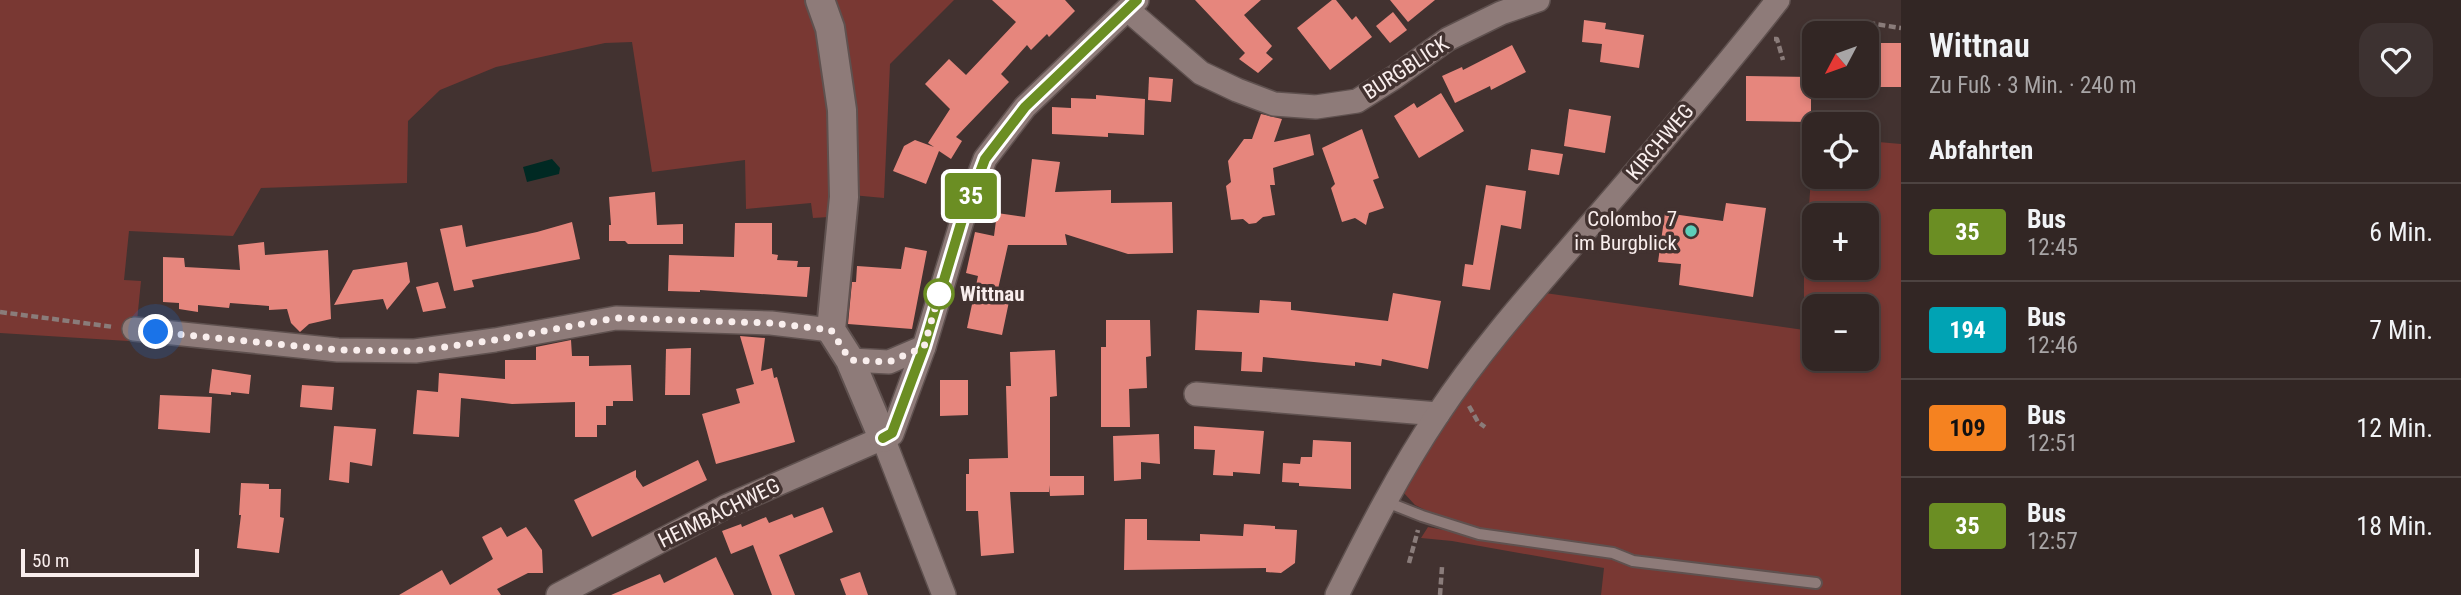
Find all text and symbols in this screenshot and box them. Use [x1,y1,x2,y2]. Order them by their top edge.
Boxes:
north arrow [1802,21,1880,98]
map controls [1802,21,1879,371]
button: heart [2359,23,2433,97]
text: Wittnau [1929,26,2030,65]
street label: BURGBLICK [1359,31,1454,104]
text: Zu Fuß · 3 Min. · 240 m [1929,72,2137,99]
street label: KIRCHWEG [1621,99,1699,185]
button: locate [1802,112,1879,189]
text: Abfahrten [1929,135,2033,165]
line badge: 35 [940,173,1002,219]
text: 35 [959,182,983,210]
button: + [1802,203,1879,280]
text: Bus [2027,204,2066,234]
place label: Colombo 7 im Burgblick [1574,207,1678,255]
text: 6 Min. [2369,217,2433,247]
text: 35 [1955,218,1980,246]
marker: Colombo 7 im Burgblick [1683,223,1699,239]
text: 12:45 [2027,234,2078,261]
marker: Wittnau [924,279,954,309]
place label: Wittnau [960,282,1024,306]
button: − [1802,294,1879,371]
text: Bus [2027,302,2066,332]
your location [138,314,173,349]
text: 7 Min. [2369,315,2433,345]
text: 194 [1949,316,1986,344]
text: 12:46 [2027,332,2078,359]
text: Bus [2027,400,2066,430]
text: 12 Min. [2356,413,2433,443]
text: 109 [1949,414,1986,442]
text: 12:51 [2027,430,2078,457]
street label: HEIMBACHWEG [655,473,783,553]
text: Bus [2027,498,2066,528]
text: 18 Min. [2356,511,2433,541]
text: 35 [1955,512,1980,540]
text: 12:57 [2027,528,2078,555]
scale bar [21,546,200,578]
text: 50 m [32,549,69,572]

